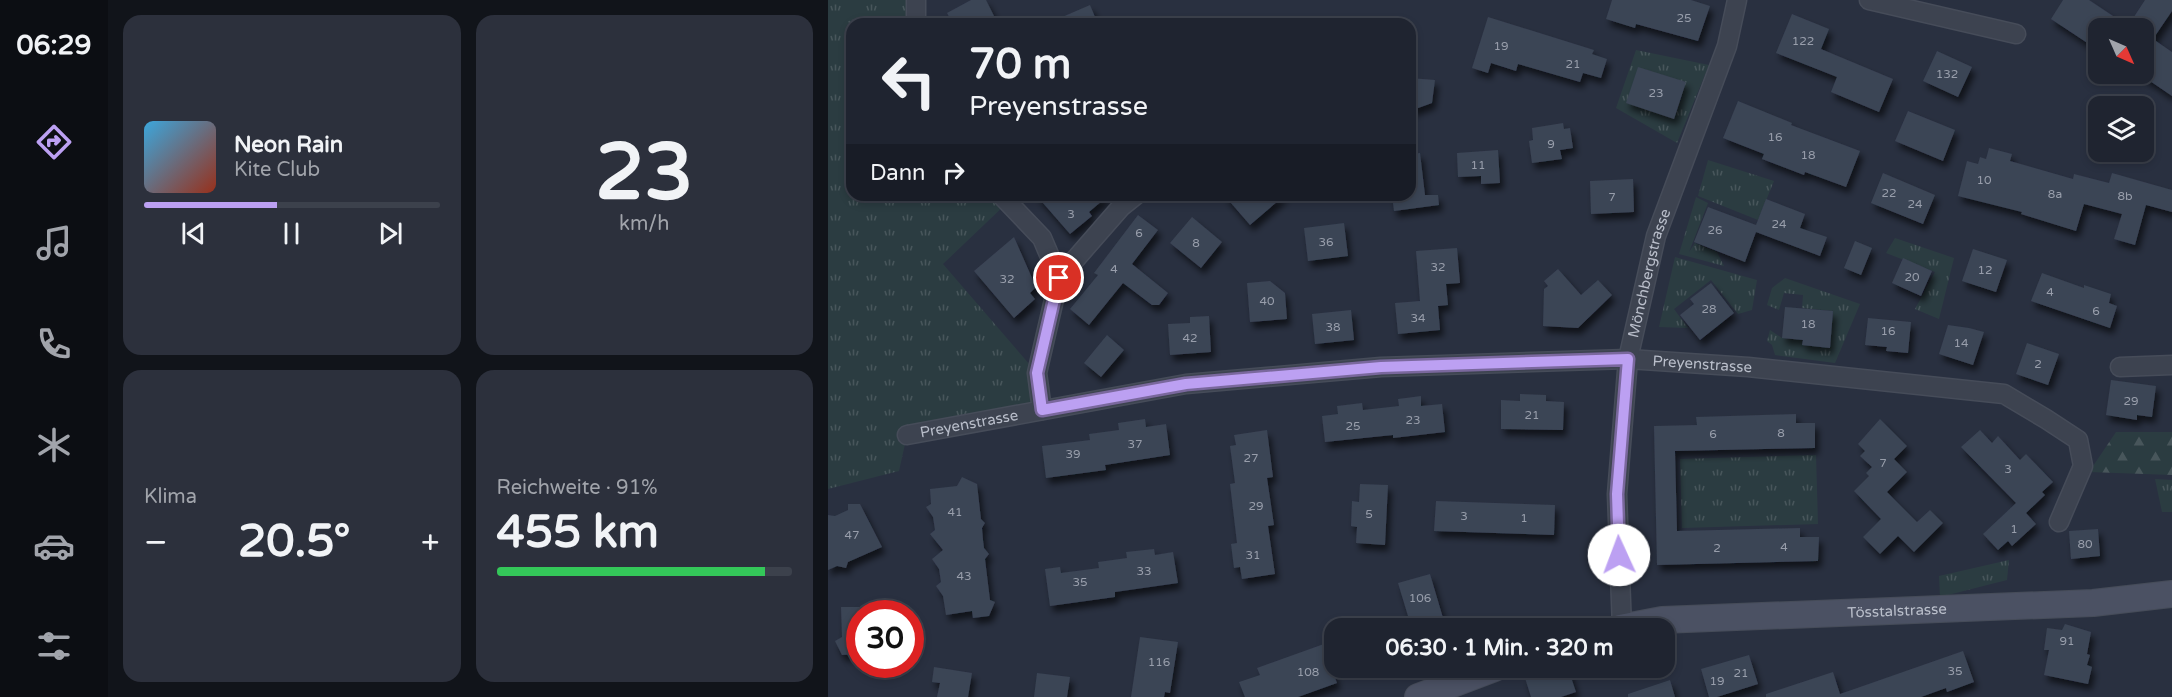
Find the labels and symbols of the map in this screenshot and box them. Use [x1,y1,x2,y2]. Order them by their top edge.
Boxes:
house number: 25 [1676,11,1692,25]
north arrow [2088,18,2154,84]
house number: 122 [1792,34,1814,48]
house number: 19 [1493,39,1509,53]
house number: 21 [1565,57,1581,71]
house number: 132 [1936,67,1958,81]
house number: 23 [1648,86,1664,100]
house number: 16 [1767,130,1783,144]
house number: 9 [1547,137,1555,151]
house number: 18 [1800,148,1816,162]
house number: 11 [1470,158,1486,172]
house number: 10 [1976,173,1992,187]
house number: 22 [1881,186,1897,200]
house number: 8a [2048,187,2062,201]
house number: 8b [2117,189,2133,203]
house number: 7 [1608,190,1616,204]
house number: 24 [1907,197,1923,211]
street label: Mönchbergstrasse [1624,206,1674,339]
house number: 3 [1067,207,1075,221]
house number: 24 [1771,217,1787,231]
house number: 26 [1707,223,1723,237]
house number: 6 [1135,226,1143,240]
house number: 36 [1318,235,1334,249]
house number: 8 [1192,236,1200,250]
pin [1033,252,1084,303]
house number: 32 [1430,260,1446,274]
house number: 4 [1110,262,1118,276]
house number: 12 [1977,263,1993,277]
house number: 20 [1904,270,1920,284]
house number: 32 [999,272,1015,286]
house number: 4 [2046,285,2054,299]
house number: 40 [1259,294,1275,308]
house number: 28 [1701,302,1717,316]
house number: 6 [2092,304,2100,318]
house number: 34 [1410,311,1426,325]
house number: 18 [1800,317,1816,331]
house number: 38 [1325,320,1341,334]
house number: 16 [1880,324,1896,338]
house number: 42 [1182,331,1198,345]
house number: 14 [1953,336,1969,350]
street label: Preyenstrasse [1652,352,1753,376]
house number: 2 [2034,357,2042,371]
house number: 29 [2123,394,2139,408]
street label: Preyenstrasse [918,406,1020,441]
house number: 21 [1524,408,1540,422]
house number: 23 [1405,413,1421,427]
house number: 25 [1345,419,1361,433]
house number: 8 [1777,426,1785,440]
house number: 6 [1709,427,1717,441]
house number: 37 [1127,437,1143,451]
house number: 39 [1065,447,1081,461]
house number: 27 [1243,451,1259,465]
house number: 7 [1879,456,1887,470]
house number: 3 [2004,462,2012,476]
house number: 29 [1248,499,1264,513]
house number: 41 [947,505,963,519]
house number: 5 [1365,507,1373,521]
house number: 3 [1460,509,1468,523]
house number: 1 [1520,511,1528,525]
house number: 1 [2010,522,2018,536]
position arrow [1587,523,1651,587]
house number: 47 [844,528,860,542]
house number: 80 [2077,537,2093,551]
house number: 4 [1780,540,1788,554]
house number: 2 [1713,541,1721,555]
house number: 31 [1245,548,1261,562]
house number: 33 [1136,564,1152,578]
house number: 43 [956,569,972,583]
house number: 35 [1072,575,1088,589]
house number: 106 [1409,591,1431,605]
speed limit sign: 30 [846,600,924,678]
street label: Tösstalstrasse [1847,600,1947,622]
house number: 91 [2059,634,2075,648]
house number: 116 [1148,655,1170,669]
house number: 35 [1947,664,1963,678]
house number: 108 [1297,665,1319,679]
house number: 21 [1733,666,1749,680]
house number: 19 [1709,674,1725,688]

